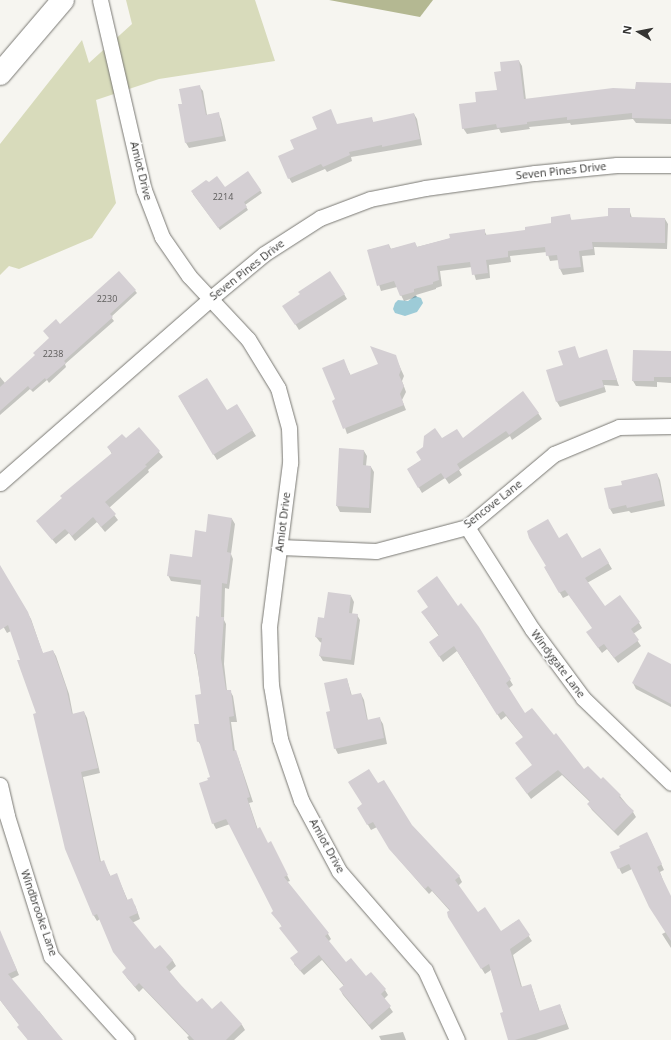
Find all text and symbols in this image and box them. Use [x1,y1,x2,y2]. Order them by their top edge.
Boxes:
north arrow [619,12,659,52]
text: N [619,24,635,36]
street label: Amiot Drive [127,140,155,202]
street label: Seven Pines Drive [515,160,607,182]
house number: 2214 [213,192,233,202]
street label: Seven Pines Drive [207,237,287,303]
house number: 2230 [97,294,117,304]
house number: 2238 [43,349,63,359]
street label: Sencove Lane [461,477,525,531]
street label: Amiot Drive [273,491,293,553]
street label: Windygate Lane [528,627,588,701]
street label: Amiot Drive [307,816,347,876]
street label: Windbrooke Lane [18,868,60,958]

